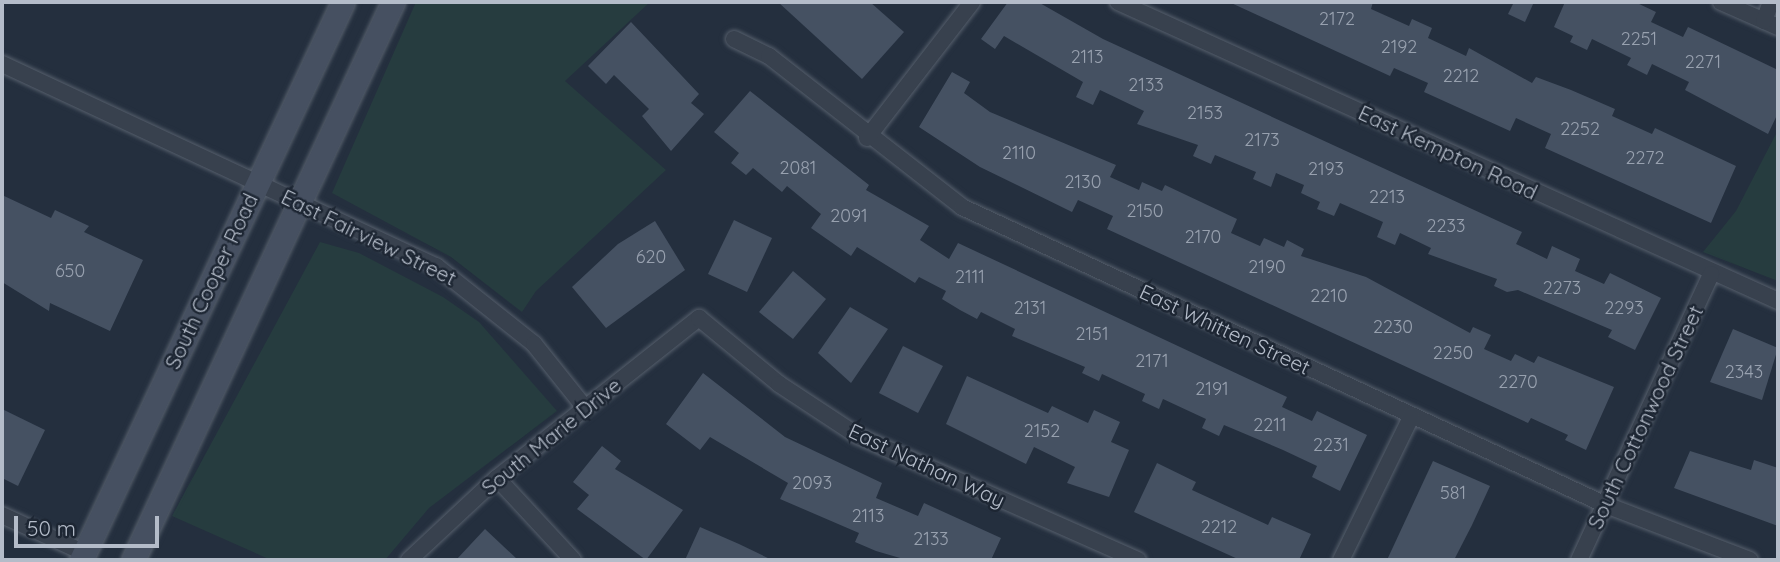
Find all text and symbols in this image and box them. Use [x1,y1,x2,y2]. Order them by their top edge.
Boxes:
house number: 2172 [1319,8,1355,30]
house number: 2251 [1621,28,1657,50]
house number: 2192 [1381,36,1417,58]
house number: 2113 [1071,46,1103,68]
house number: 2271 [1685,51,1721,73]
house number: 2212 [1443,65,1479,87]
house number: 2133 [1128,74,1164,96]
street label: East Kempton Road [1355,99,1541,205]
house number: 2153 [1187,102,1223,124]
house number: 2252 [1560,118,1600,140]
house number: 2173 [1244,129,1280,151]
house number: 2110 [1002,142,1036,164]
house number: 2272 [1626,147,1664,169]
house number: 2081 [779,157,817,179]
house number: 2193 [1308,158,1344,180]
house number: 2130 [1065,171,1101,193]
street label: East Fairview Street [277,184,461,290]
house number: 2213 [1369,186,1405,208]
street label: South Cooper Road [159,189,263,373]
house number: 2150 [1126,200,1164,222]
house number: 2091 [830,205,868,227]
house number: 2233 [1427,215,1465,237]
house number: 2170 [1185,226,1221,248]
house number: 620 [636,246,666,268]
house number: 2190 [1248,256,1286,278]
house number: 650 [55,260,85,282]
house number: 2111 [955,266,985,288]
house number: 2273 [1543,277,1581,299]
street label: East Whitten Street [1136,278,1314,380]
house number: 2210 [1310,285,1348,307]
house number: 2131 [1014,297,1046,319]
house number: 2293 [1604,297,1644,319]
street label: South Cottonwood Street [1582,301,1708,533]
house number: 2230 [1373,316,1413,338]
house number: 2151 [1075,323,1109,345]
house number: 2250 [1433,342,1473,364]
house number: 2171 [1135,350,1169,372]
house number: 2343 [1725,361,1763,383]
house number: 2270 [1498,371,1538,393]
street label: South Marie Drive [476,372,626,500]
house number: 2191 [1195,378,1229,400]
house number: 2211 [1253,414,1287,436]
street label: East Nathan Way [845,418,1009,512]
house number: 2152 [1024,420,1060,442]
house number: 2231 [1313,434,1349,456]
house number: 2093 [792,472,832,494]
house number: 581 [1440,482,1466,504]
scale bar [18,503,163,546]
house number: 2113 [852,505,884,527]
text: 50 m [27,515,76,541]
house number: 2212 [1201,516,1237,538]
house number: 2133 [913,528,949,550]

